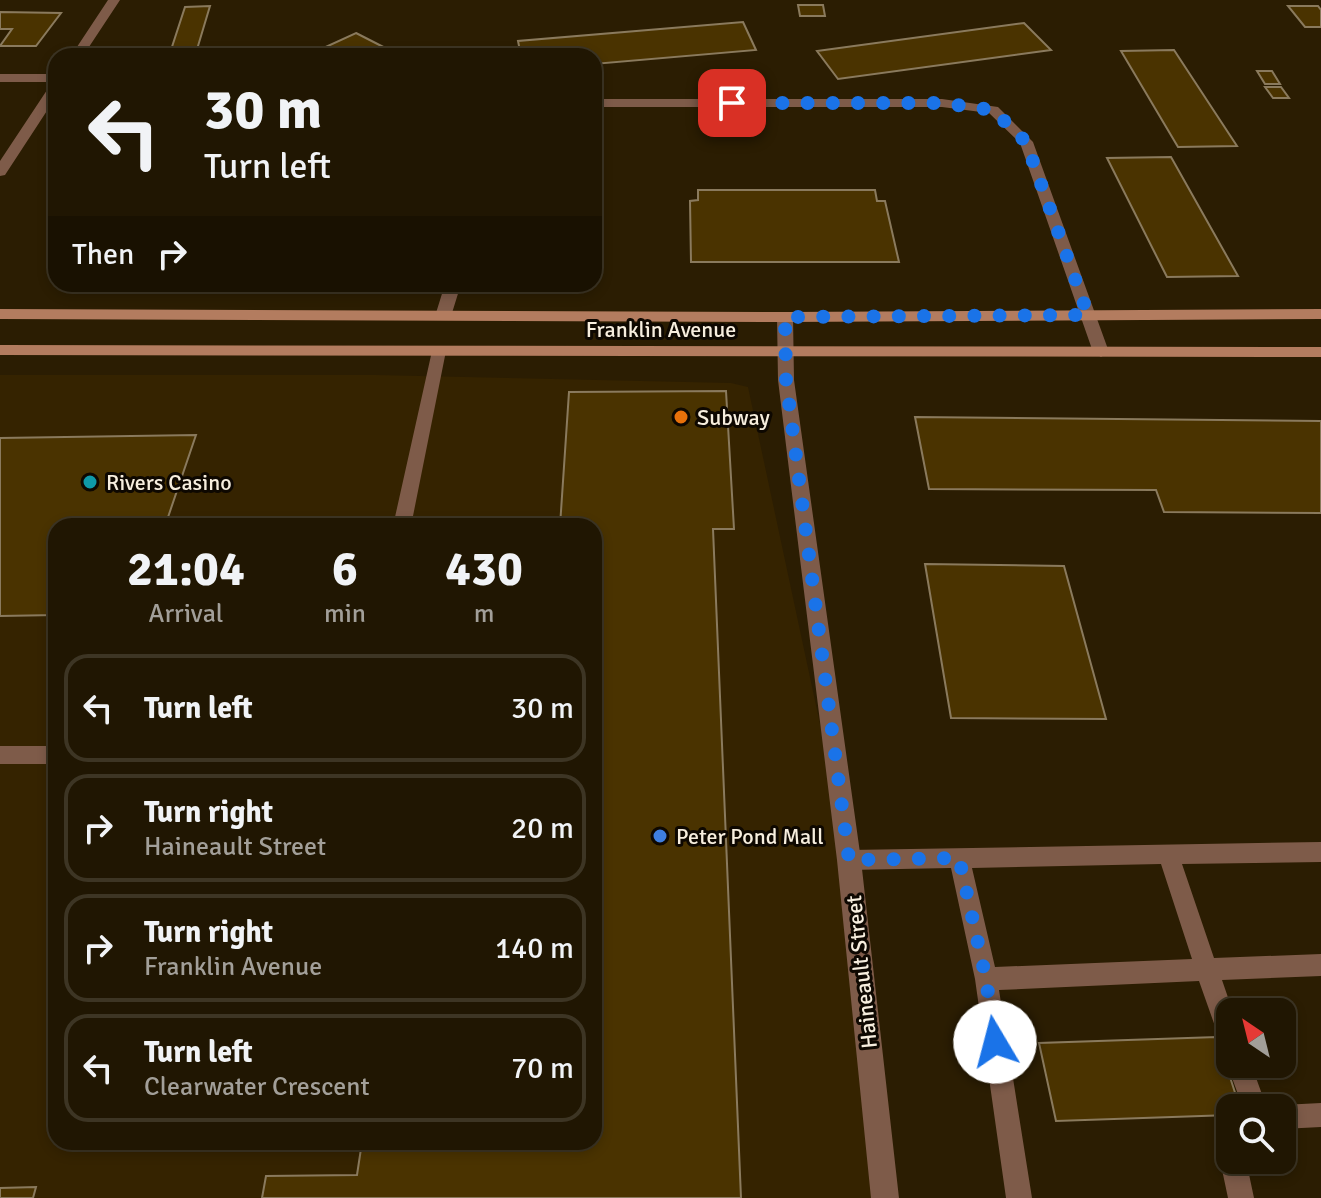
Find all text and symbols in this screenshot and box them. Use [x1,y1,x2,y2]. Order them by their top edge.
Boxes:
pin [698,69,766,137]
text: 30 m [204,75,322,144]
icon: left [72,80,176,184]
icon: arrive [710,81,754,125]
text: Turn left [204,144,331,189]
icon: right [150,232,194,276]
text: Then [72,236,134,273]
street label: Franklin Avenue [586,316,736,343]
place label: Subway [697,404,770,431]
marker: Subway [672,408,690,426]
place label: Rivers Casino [106,469,232,496]
marker: Rivers Casino [81,473,99,491]
text: 21:04 [127,540,245,599]
text: 6 [332,540,358,599]
text: 430 [445,540,523,599]
text: Arrival [149,598,223,630]
text: min [324,598,366,630]
text: m [474,598,494,630]
icon: left [76,686,120,730]
text: Turn left [144,690,253,727]
text: 30 m [511,690,574,727]
text: Turn right [144,794,273,831]
icon: right [76,806,120,850]
text: 20 m [511,810,574,847]
place label: Peter Pond Mall [676,823,824,850]
marker: Peter Pond Mall [651,827,669,845]
text: Haineault Street [144,831,326,863]
street label: Haineault Street [840,894,883,1050]
text: Turn right [144,914,273,951]
icon: right [76,926,120,970]
text: 140 m [495,930,574,967]
text: Franklin Avenue [144,951,322,983]
north arrow [1216,998,1296,1078]
map controls [1216,998,1296,1174]
position arrow [953,1000,1037,1084]
text: Turn left [144,1034,253,1071]
icon: left [76,1046,120,1090]
text: 70 m [511,1050,574,1087]
text: Clearwater Crescent [144,1071,370,1103]
button: search [1216,1094,1296,1174]

